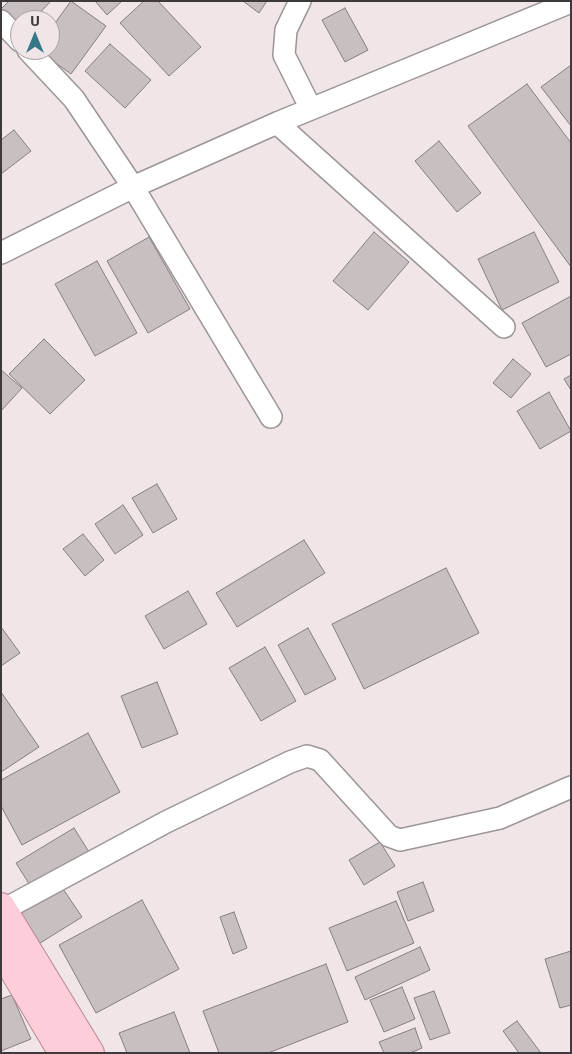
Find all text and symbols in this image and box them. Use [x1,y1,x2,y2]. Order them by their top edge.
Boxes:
north arrow [10,10,60,60]
text: U [30,12,40,29]

